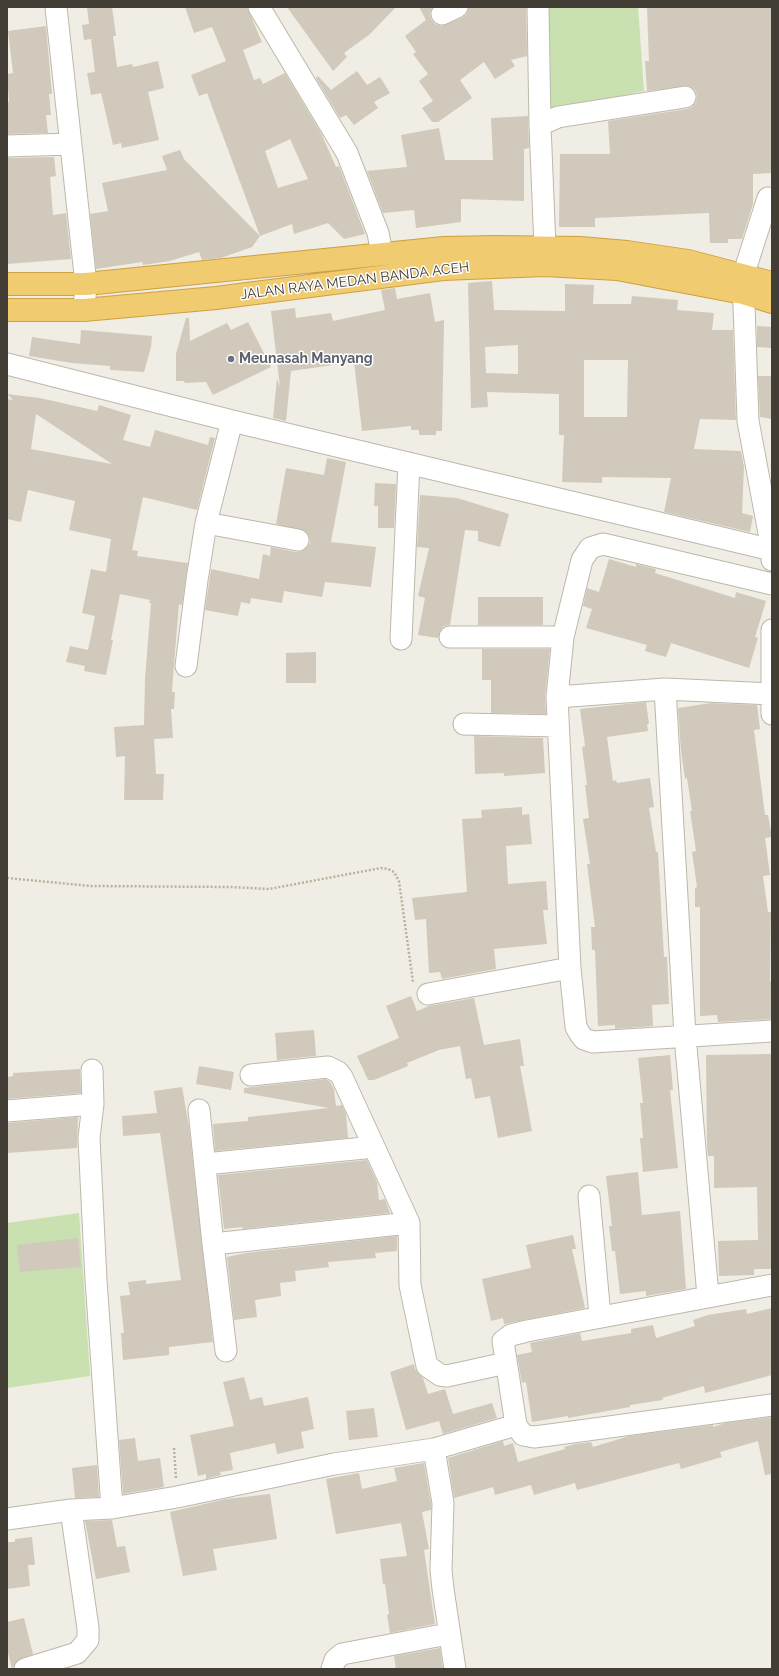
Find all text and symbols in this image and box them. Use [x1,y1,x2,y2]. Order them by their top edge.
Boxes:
street label: JALAN RAYA MEDAN BANDA ACEH [240,259,470,303]
place label: Meunasah Manyang [239,351,373,367]
marker: Meunasah Manyang [226,354,236,364]

